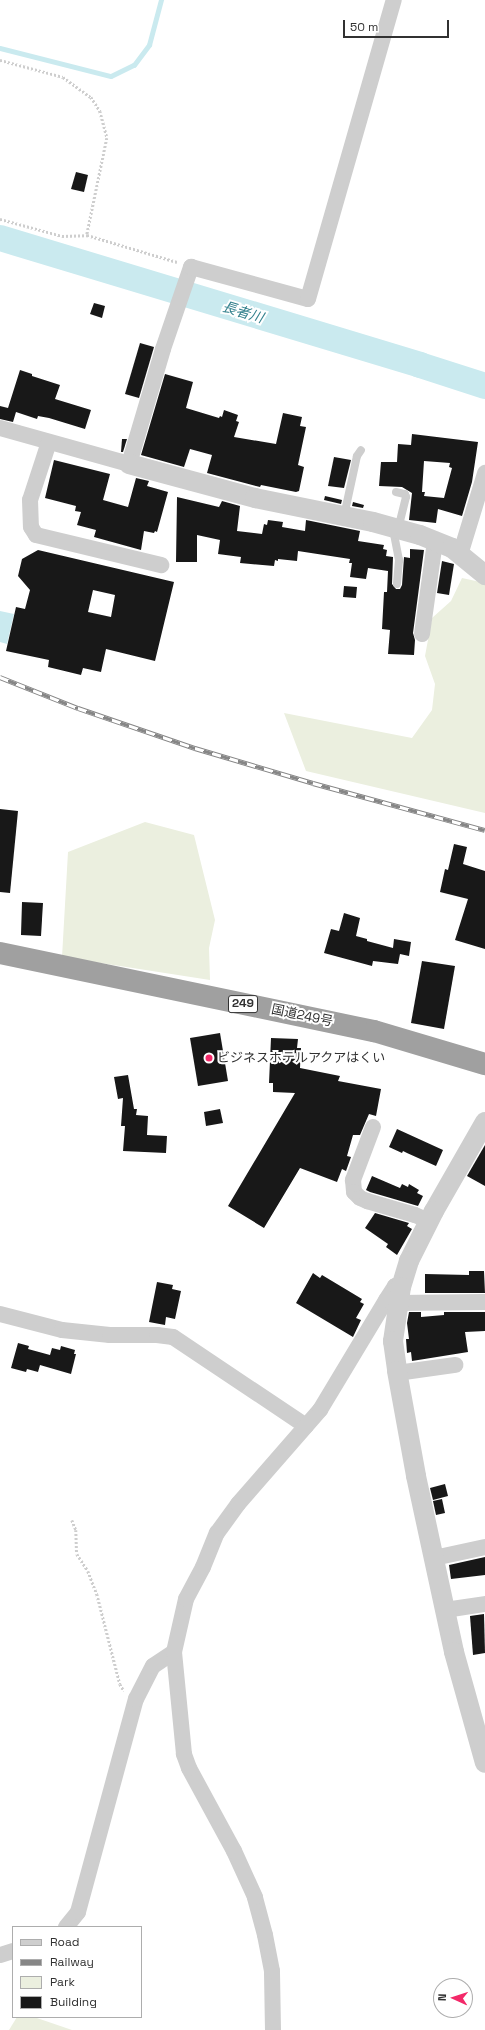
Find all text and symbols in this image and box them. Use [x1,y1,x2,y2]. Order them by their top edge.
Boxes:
scale bar [345,12,451,38]
text: 50 m [350,19,378,35]
water label: 長者川 [220,298,266,326]
road number: 249 [228,994,258,1014]
street label: 国道249号 [270,1002,334,1030]
place label: ビジネスホテルアクアはくい [217,1050,386,1066]
marker: ビジネスホテルアクアはくい [204,1053,214,1063]
legend [12,1926,142,2018]
text: Road [50,1934,79,1950]
text: Railway [50,1954,94,1970]
text: Park [50,1974,75,1990]
north arrow [433,1978,473,2018]
text: N [435,1993,449,2001]
text: Building [50,1994,97,2010]

